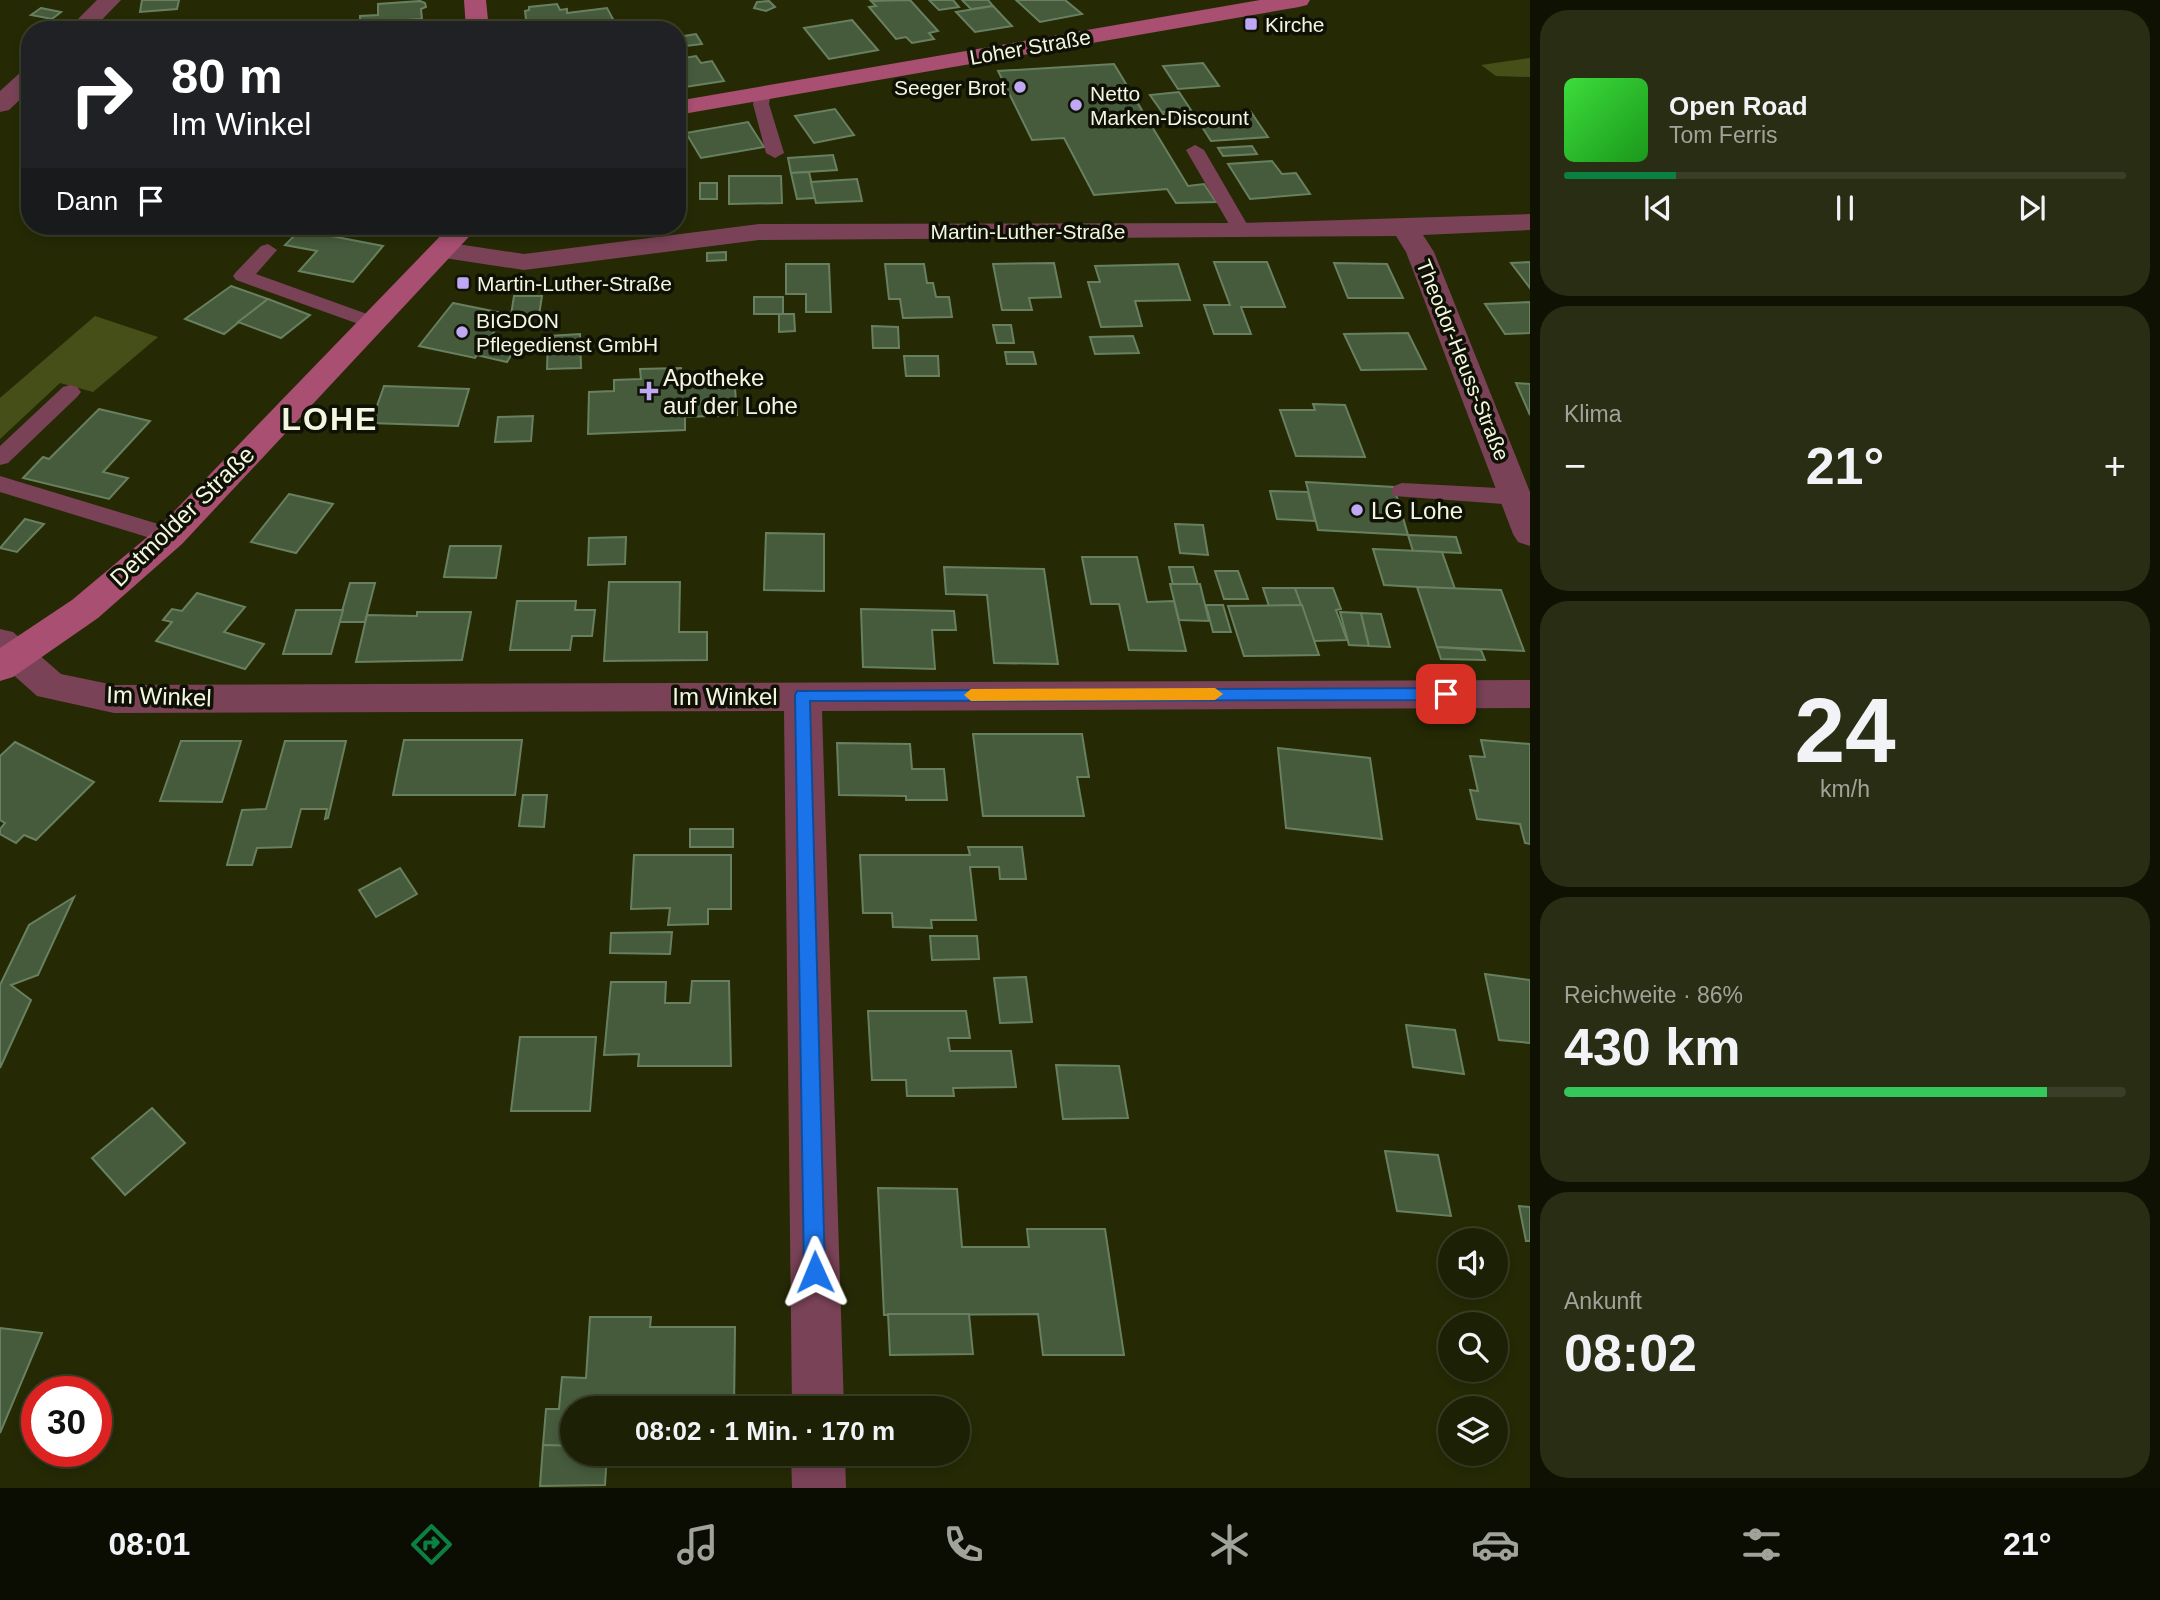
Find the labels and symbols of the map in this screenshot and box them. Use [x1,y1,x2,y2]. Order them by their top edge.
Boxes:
place label: Kirche [1265,13,1325,36]
marker: Kirche [1243,16,1259,32]
street label: Loher Straße [968,25,1092,69]
place label: Seeger Brot [894,76,1006,99]
marker: Seeger Brot [1012,79,1028,95]
place label: Netto Marken-Discount [1090,82,1249,129]
marker: Netto Marken-Discount [1068,97,1084,113]
street label: Martin-Luther-Straße [931,220,1125,243]
street label: Theodor-Heuss-Straße [1412,256,1514,464]
place label: Martin-Luther-Straße [477,272,672,295]
marker: Martin-Luther-Straße [455,275,471,291]
place label: BIGDON Pflegedienst GmbH [476,309,658,356]
marker: BIGDON Pflegedienst GmbH [454,324,470,340]
place label: Apotheke auf der Lohe [663,364,798,419]
marker: Apotheke auf der Lohe [641,383,657,399]
district label: LOHE [282,401,378,437]
street label: Detmolder Straße [104,441,260,591]
place label: LG Lohe [1371,497,1463,524]
marker: LG Lohe [1349,502,1365,518]
pin [1416,664,1476,724]
street label: Im Winkel [106,681,212,711]
street label: Im Winkel [672,683,778,710]
position arrow [778,1235,852,1309]
speed limit sign: 30 [21,1376,112,1467]

